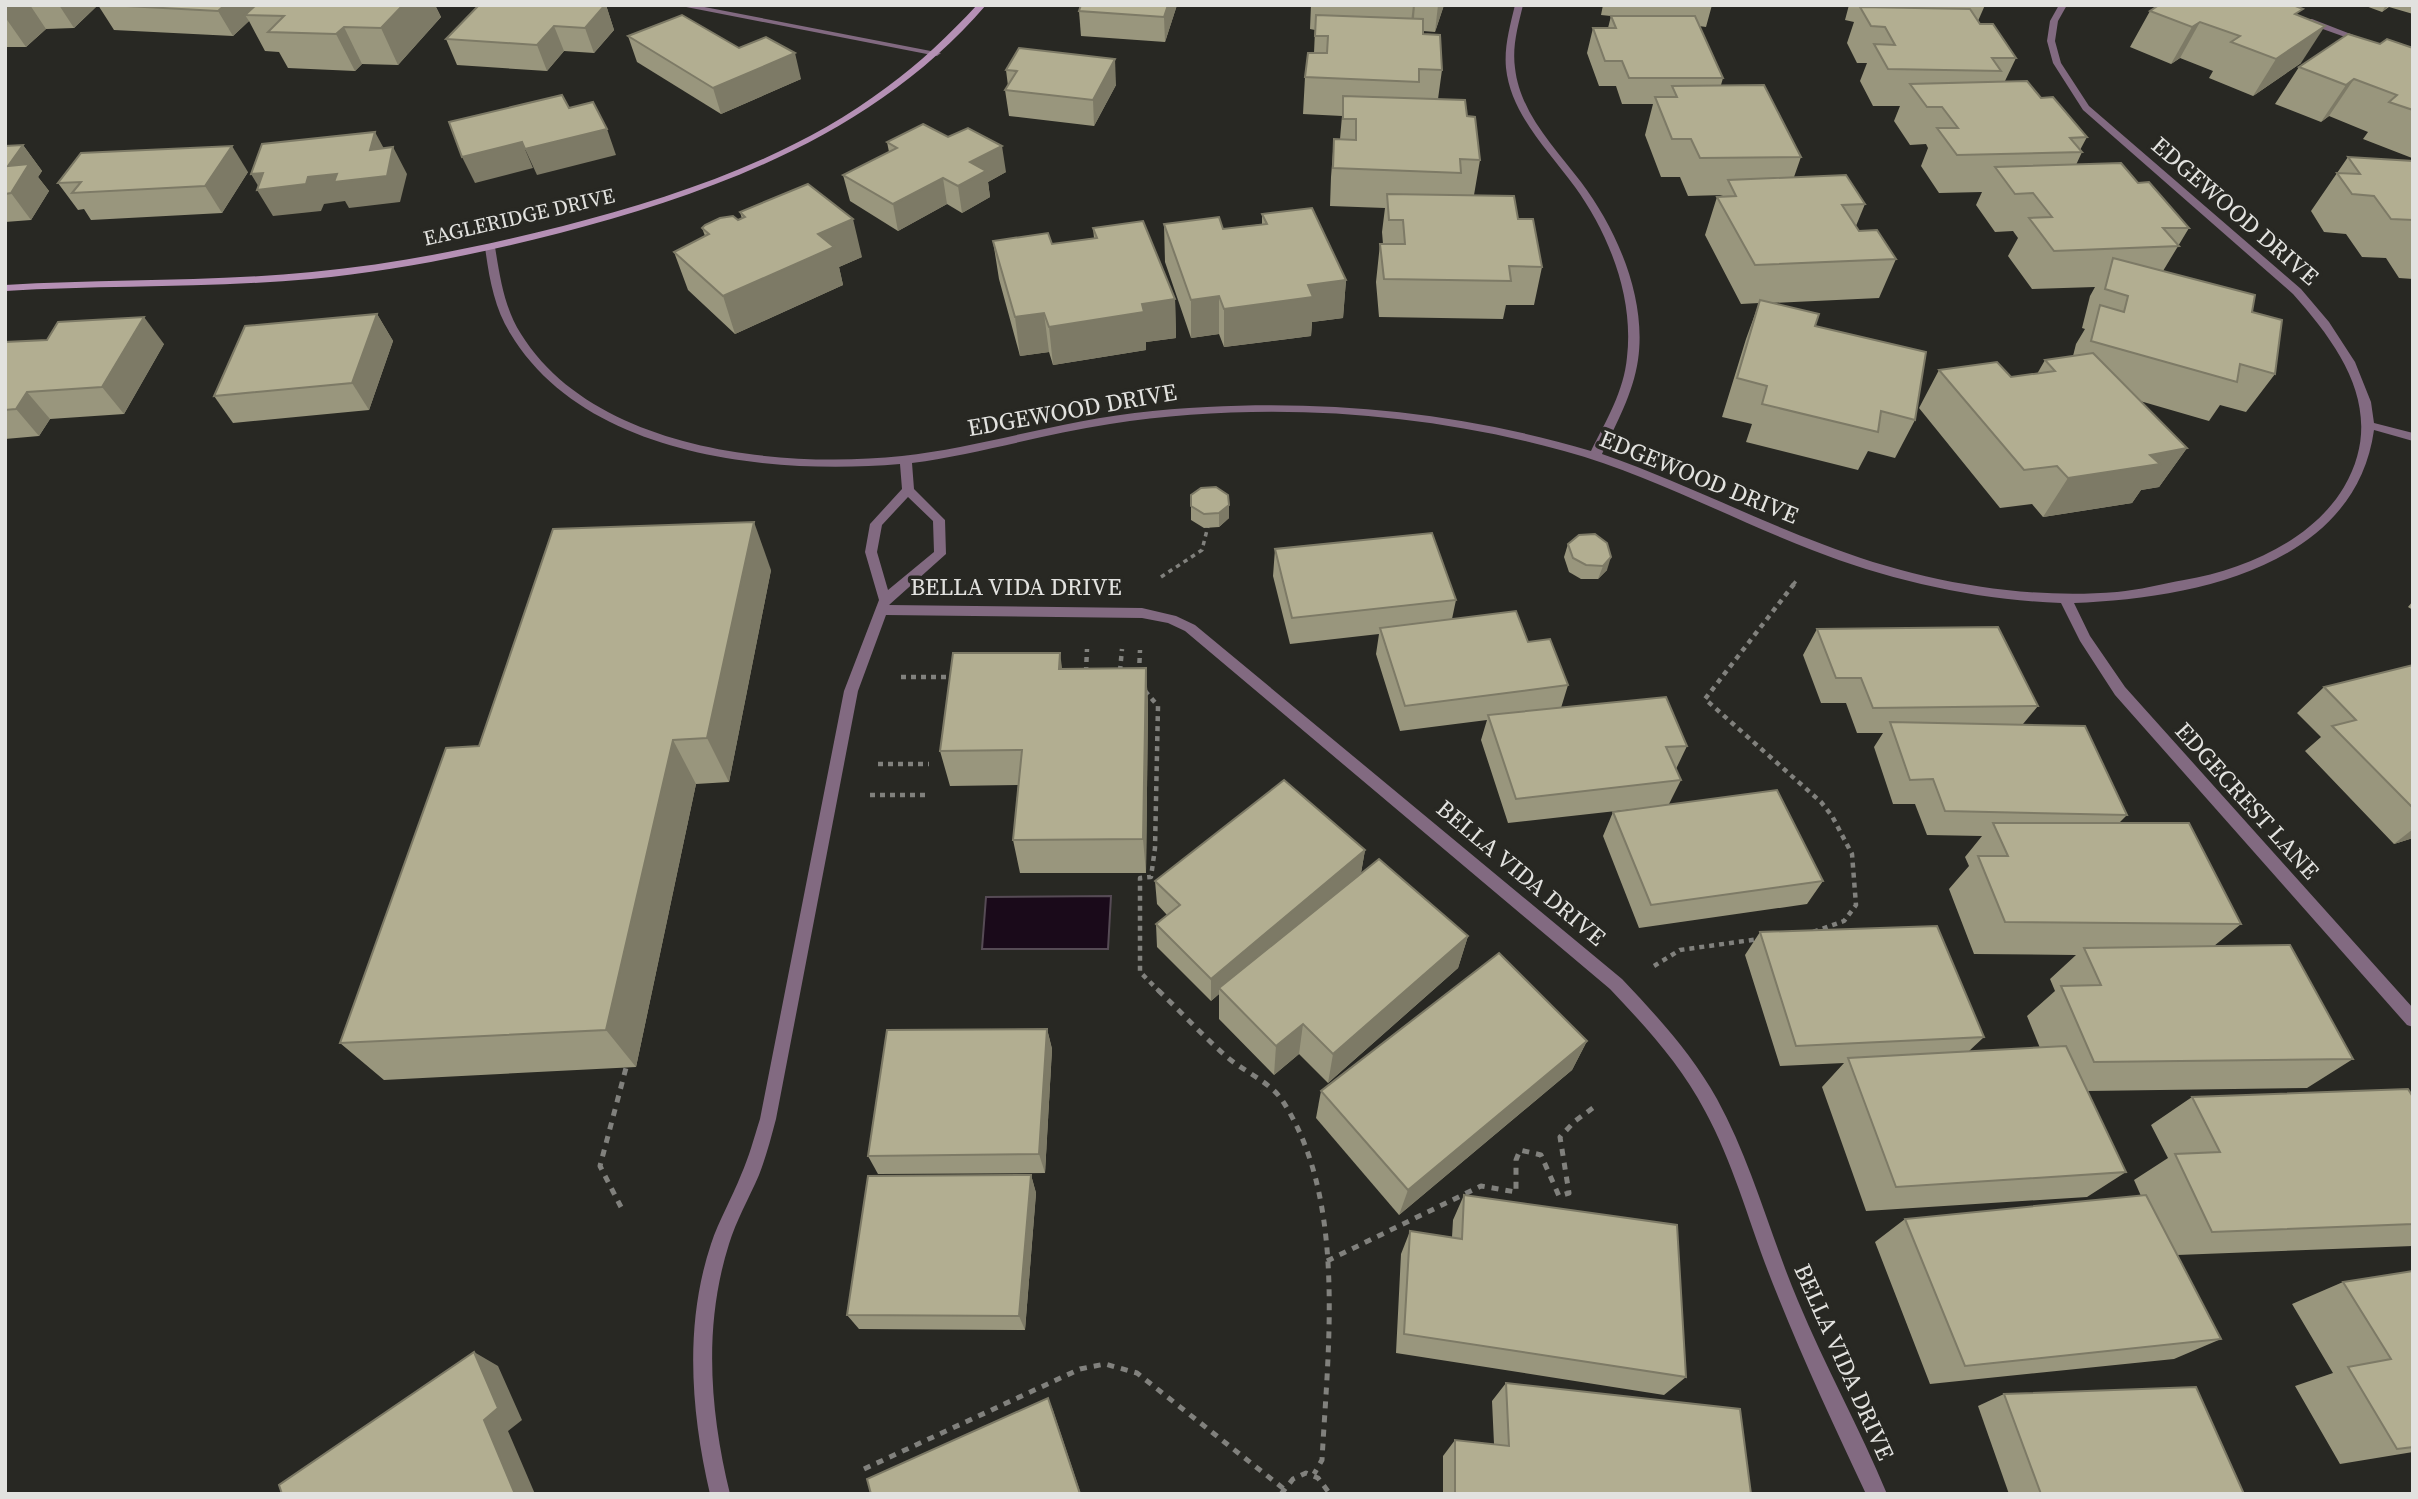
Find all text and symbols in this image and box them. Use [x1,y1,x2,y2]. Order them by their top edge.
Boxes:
street label: EDGEWOOD DRIVE [2145,129,2326,293]
street label: EAGLERIDGE DRIVE [420,180,617,253]
street label: EDGEWOOD DRIVE [965,375,1179,444]
street label: EDGEWOOD DRIVE [1595,422,1804,532]
street label: BELLA VIDA DRIVE [910,570,1122,603]
street label: EDGECREST LANE [2168,715,2327,886]
street label: BELLA VIDA DRIVE [1430,792,1613,953]
street label: BELLA VIDA DRIVE [1786,1258,1903,1465]

